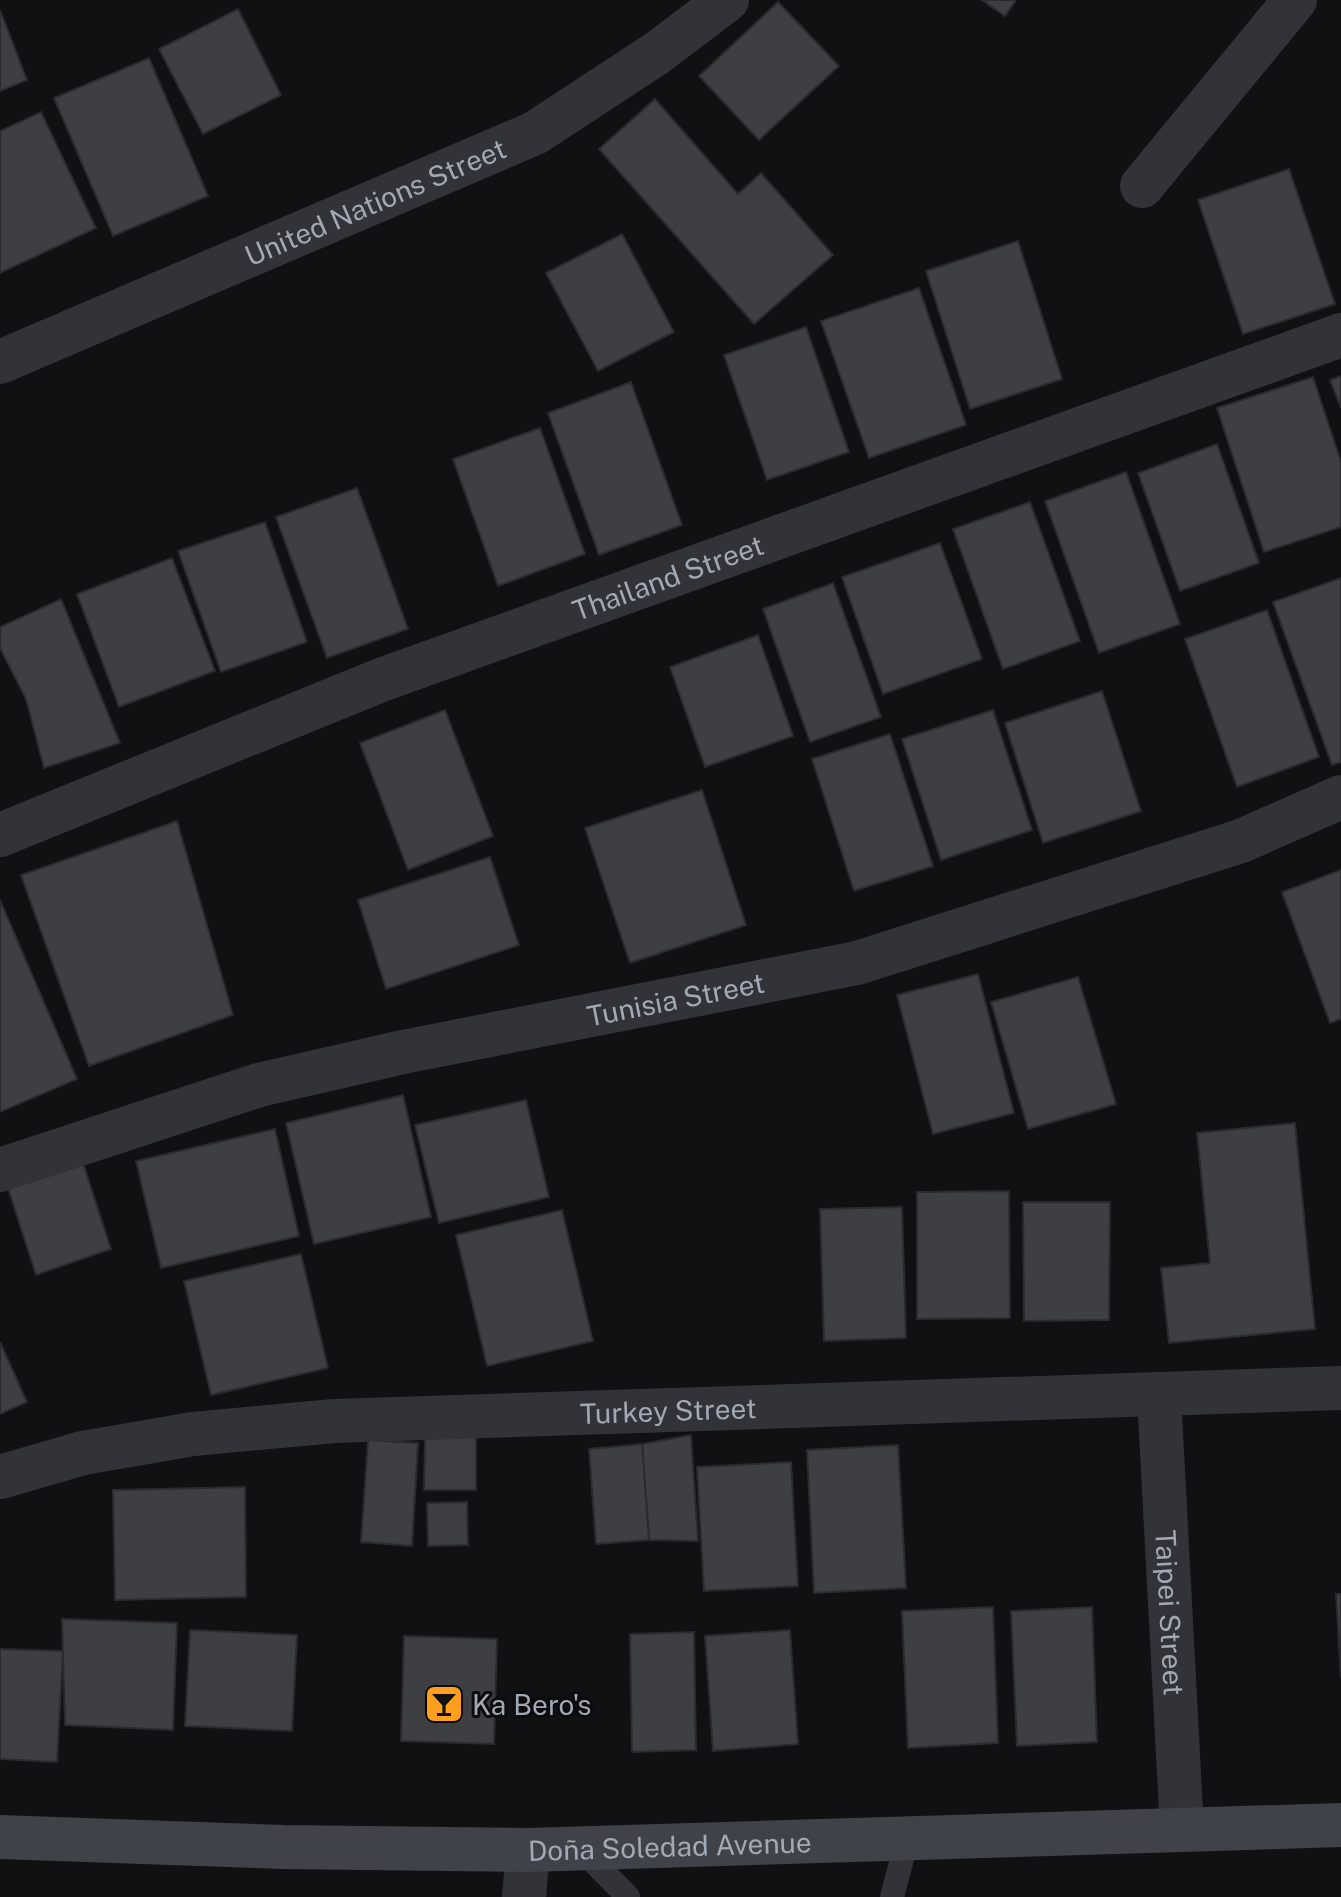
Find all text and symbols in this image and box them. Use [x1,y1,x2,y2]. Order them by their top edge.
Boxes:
street label: United Nations Street [239,131,511,272]
street label: Thailand Street [568,527,768,626]
street label: Tunisia Street [584,965,767,1032]
street label: Turkey Street [579,1391,757,1429]
street label: Taipei Street [1150,1529,1191,1696]
bar icon: Ka Bero's [423,1683,465,1725]
place label: Ka Bero's [472,1688,592,1721]
street label: Doña Soledad Avenue [527,1825,812,1866]

